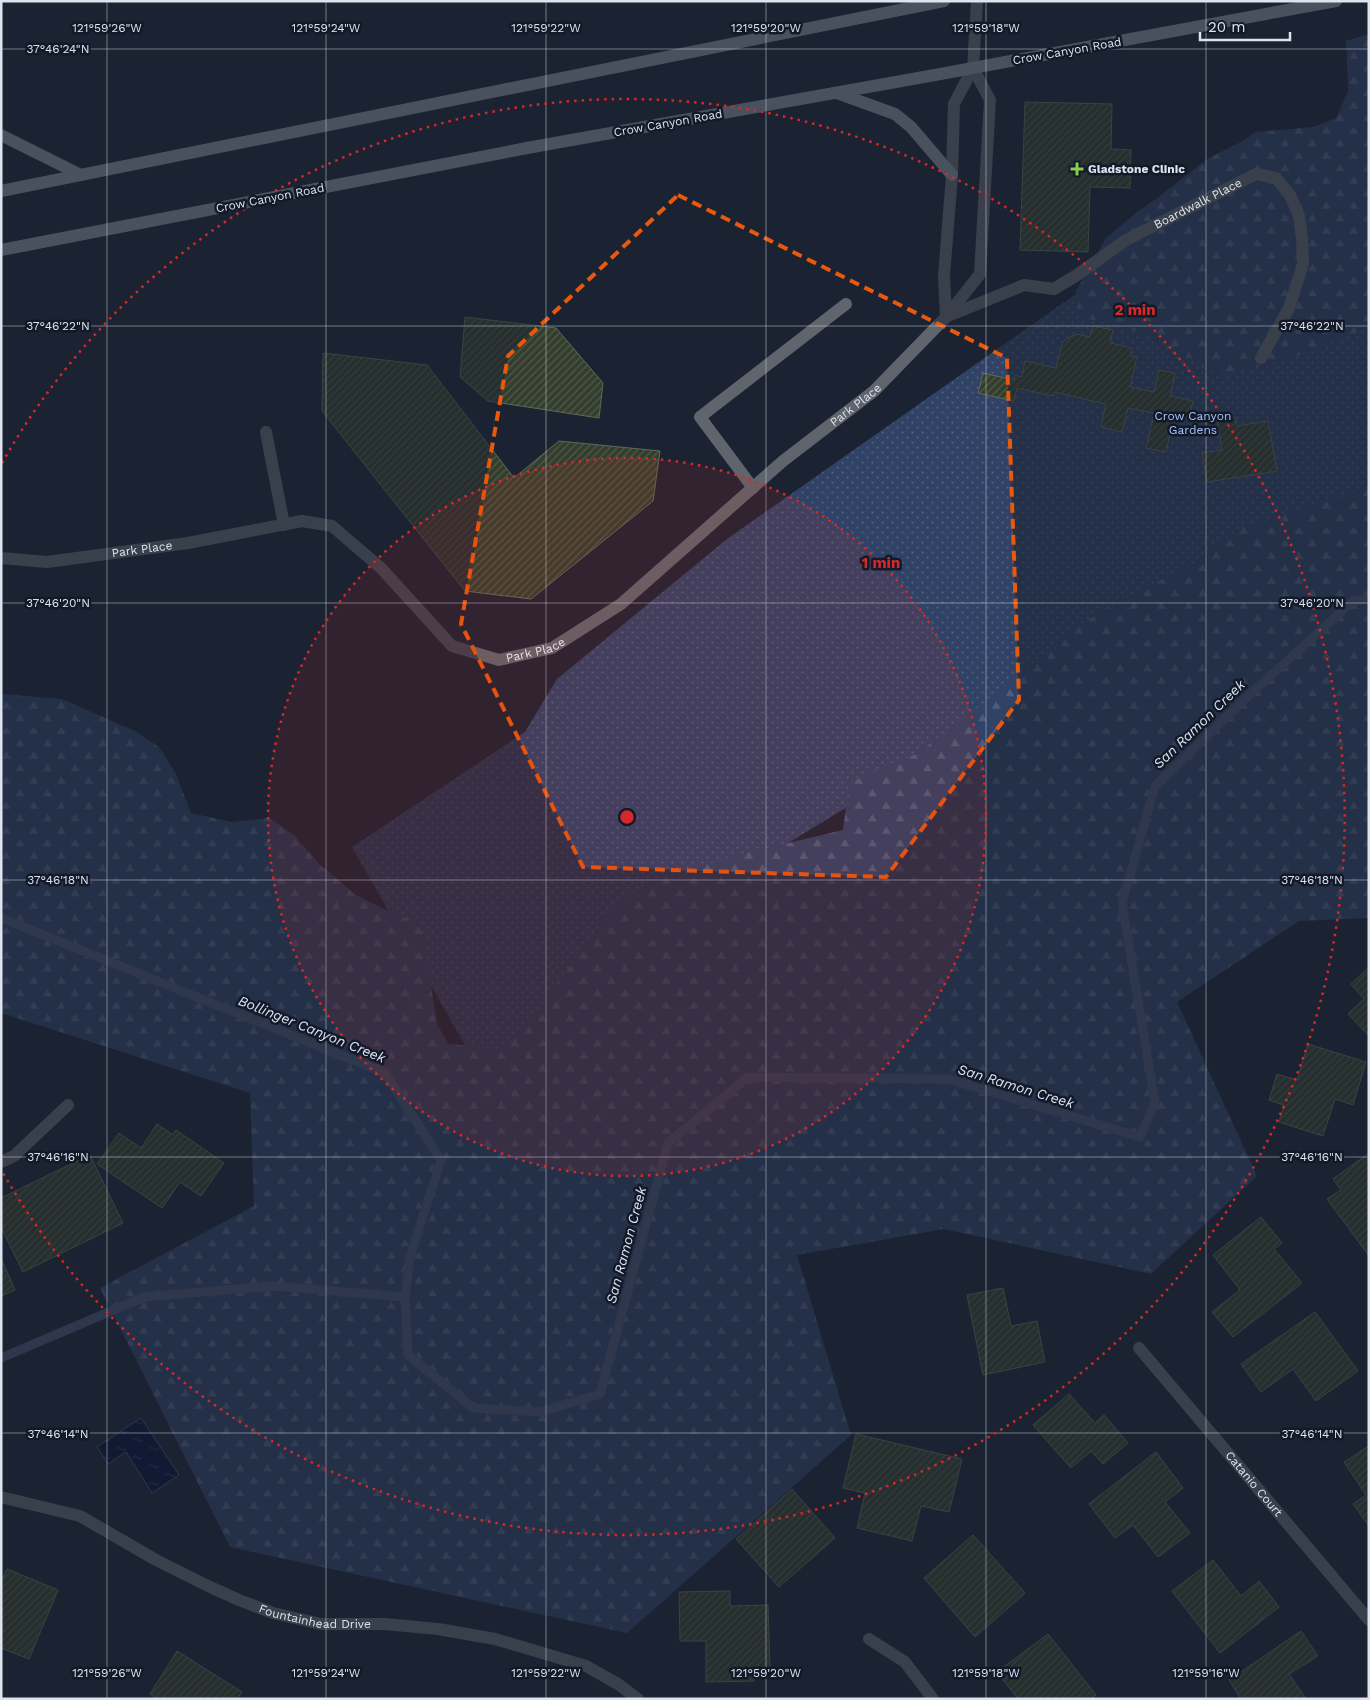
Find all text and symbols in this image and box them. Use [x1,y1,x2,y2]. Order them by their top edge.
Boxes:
scale bar [1200,10,1290,42]
text: 20 m [1208,18,1246,36]
text: 121°59'26"W [72,21,142,35]
text: 121°59'24"W [292,21,361,35]
text: 121°59'22"W [511,21,581,35]
text: 121°59'20"W [731,21,801,35]
text: 121°59'18"W [952,21,1020,35]
street label: Crow Canyon Road [1011,35,1123,67]
text: 37°46'24"N [27,42,89,56]
street label: Crow Canyon Road [612,107,724,139]
marker: Gladstone Clinic [1070,162,1084,176]
place label: Gladstone Clinic [1088,162,1185,176]
street label: Boardwalk Place [1152,175,1244,232]
street label: Crow Canyon Road [215,181,325,215]
text: 2 min [1114,301,1156,319]
text: 37°46'22"N [26,319,90,333]
text: 37°46'22"N [1280,319,1344,333]
street label: Park Place [827,381,884,429]
park label: Crow Canyon Gardens [1155,409,1231,437]
street label: Park Place [111,538,173,560]
text: 1 min [862,554,900,572]
text: 37°46'20"N [26,596,90,610]
text: 37°46'20"N [1280,596,1344,610]
street label: Park Place [505,634,568,665]
water label: San Ramon Creek [1150,676,1248,772]
centre of rings [618,808,636,826]
text: 37°46'18"N [27,873,89,887]
text: 37°46'18"N [1281,873,1343,887]
water label: Bollinger Canyon Creek [236,992,388,1066]
water label: San Ramon Creek [956,1061,1076,1111]
text: 37°46'16"N [27,1150,89,1164]
text: 37°46'16"N [1281,1150,1343,1164]
water label: San Ramon Creek [603,1184,649,1305]
text: 37°46'14"N [28,1427,88,1441]
text: 37°46'14"N [1282,1427,1342,1441]
street label: Catanio Court [1222,1448,1285,1519]
street label: Fountainhead Drive [257,1601,371,1631]
text: 121°59'26"W [72,1666,142,1680]
text: 121°59'24"W [292,1666,361,1680]
text: 121°59'22"W [511,1666,581,1680]
text: 121°59'20"W [731,1666,801,1680]
text: 121°59'18"W [952,1666,1020,1680]
text: 121°59'16"W [1172,1666,1240,1680]

